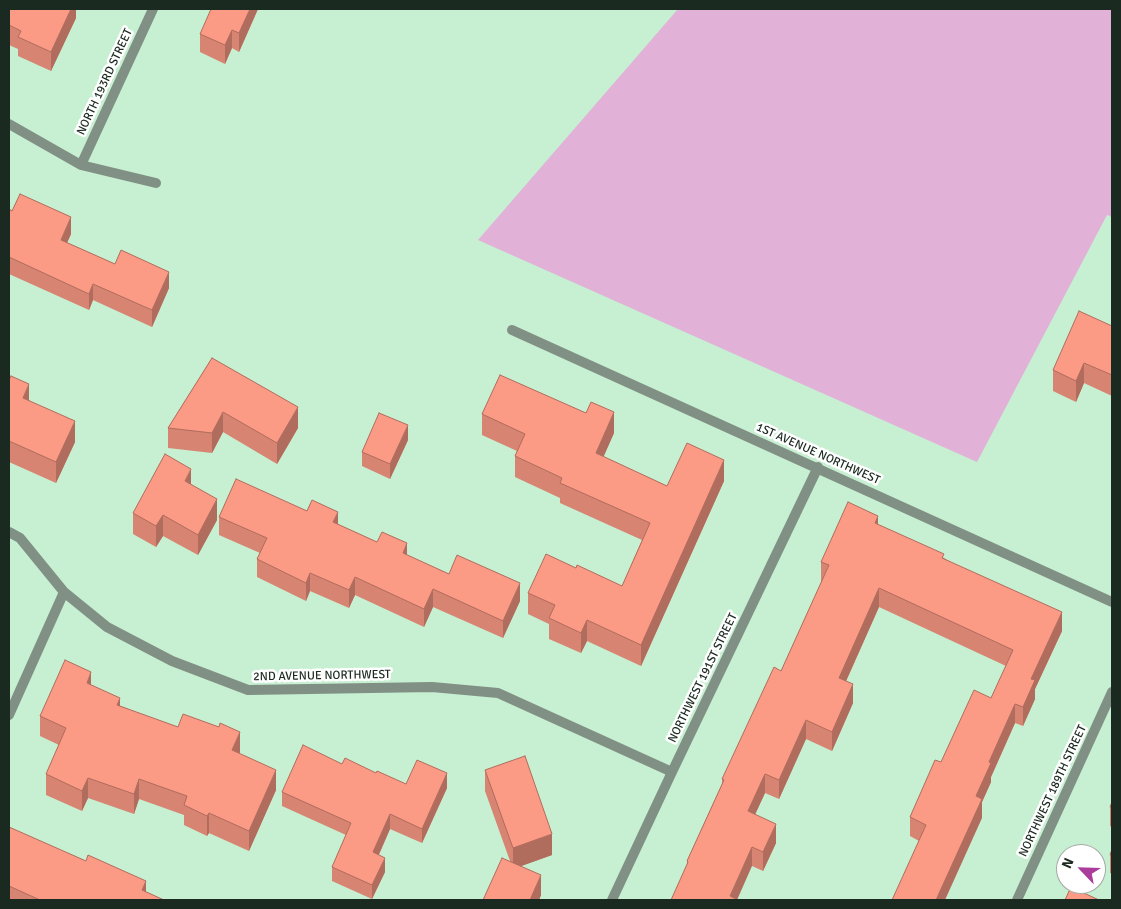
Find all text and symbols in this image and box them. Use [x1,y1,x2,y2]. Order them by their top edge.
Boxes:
street label: NORTH 193RD STREET [74,27,136,137]
street label: 1ST AVENUE NORTHWEST [754,420,882,488]
street label: NORTHWEST 191ST STREET [665,611,741,745]
street label: 2ND AVENUE NORTHWEST [253,668,391,684]
street label: NORTHWEST 189TH STREET [1016,723,1090,859]
north arrow [1056,844,1106,894]
text: N [1058,855,1078,871]

